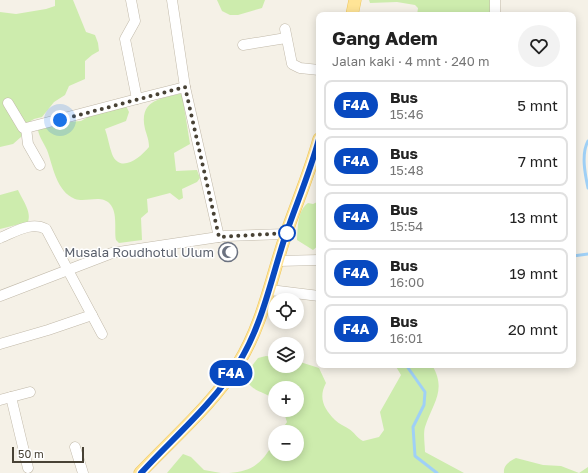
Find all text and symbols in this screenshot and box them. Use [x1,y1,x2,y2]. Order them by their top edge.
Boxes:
button: heart [518,25,560,67]
text: Gang Adem [332,26,438,49]
text: Jalan kaki · 4 mnt · 240 m [332,53,490,69]
text: Bus [390,88,418,106]
text: F4A [342,96,370,113]
text: 5 mnt [517,96,558,114]
text: 15:46 [390,106,424,122]
your location [50,110,70,130]
text: Bus [390,144,418,162]
text: F4A [342,152,370,169]
text: 7 mnt [518,152,558,170]
text: 15:48 [390,162,424,178]
text: Bus [390,200,418,218]
text: F4A [342,208,370,225]
text: 13 mnt [510,208,558,226]
text: 15:54 [390,218,423,234]
unlabelled marker [278,224,296,242]
mosque icon: Musala Roudhotul Ulum [217,241,239,263]
place label: Musala Roudhotul Ulum [64,244,214,260]
text: Bus [390,256,418,274]
text: F4A [342,264,370,281]
text: 19 mnt [510,264,558,282]
text: 16:00 [390,274,424,290]
map controls [268,293,304,461]
button: locate [268,293,304,329]
text: Bus [390,312,418,330]
text: F4A [342,320,370,337]
text: 20 mnt [508,320,558,338]
text: 16:01 [390,330,422,346]
button: layers [268,337,304,373]
line badge: F4A [208,360,254,386]
text: F4A [217,364,245,381]
button: + [268,381,304,417]
button: − [268,425,304,461]
scale bar [12,445,84,464]
text: 50 m [18,447,44,460]

